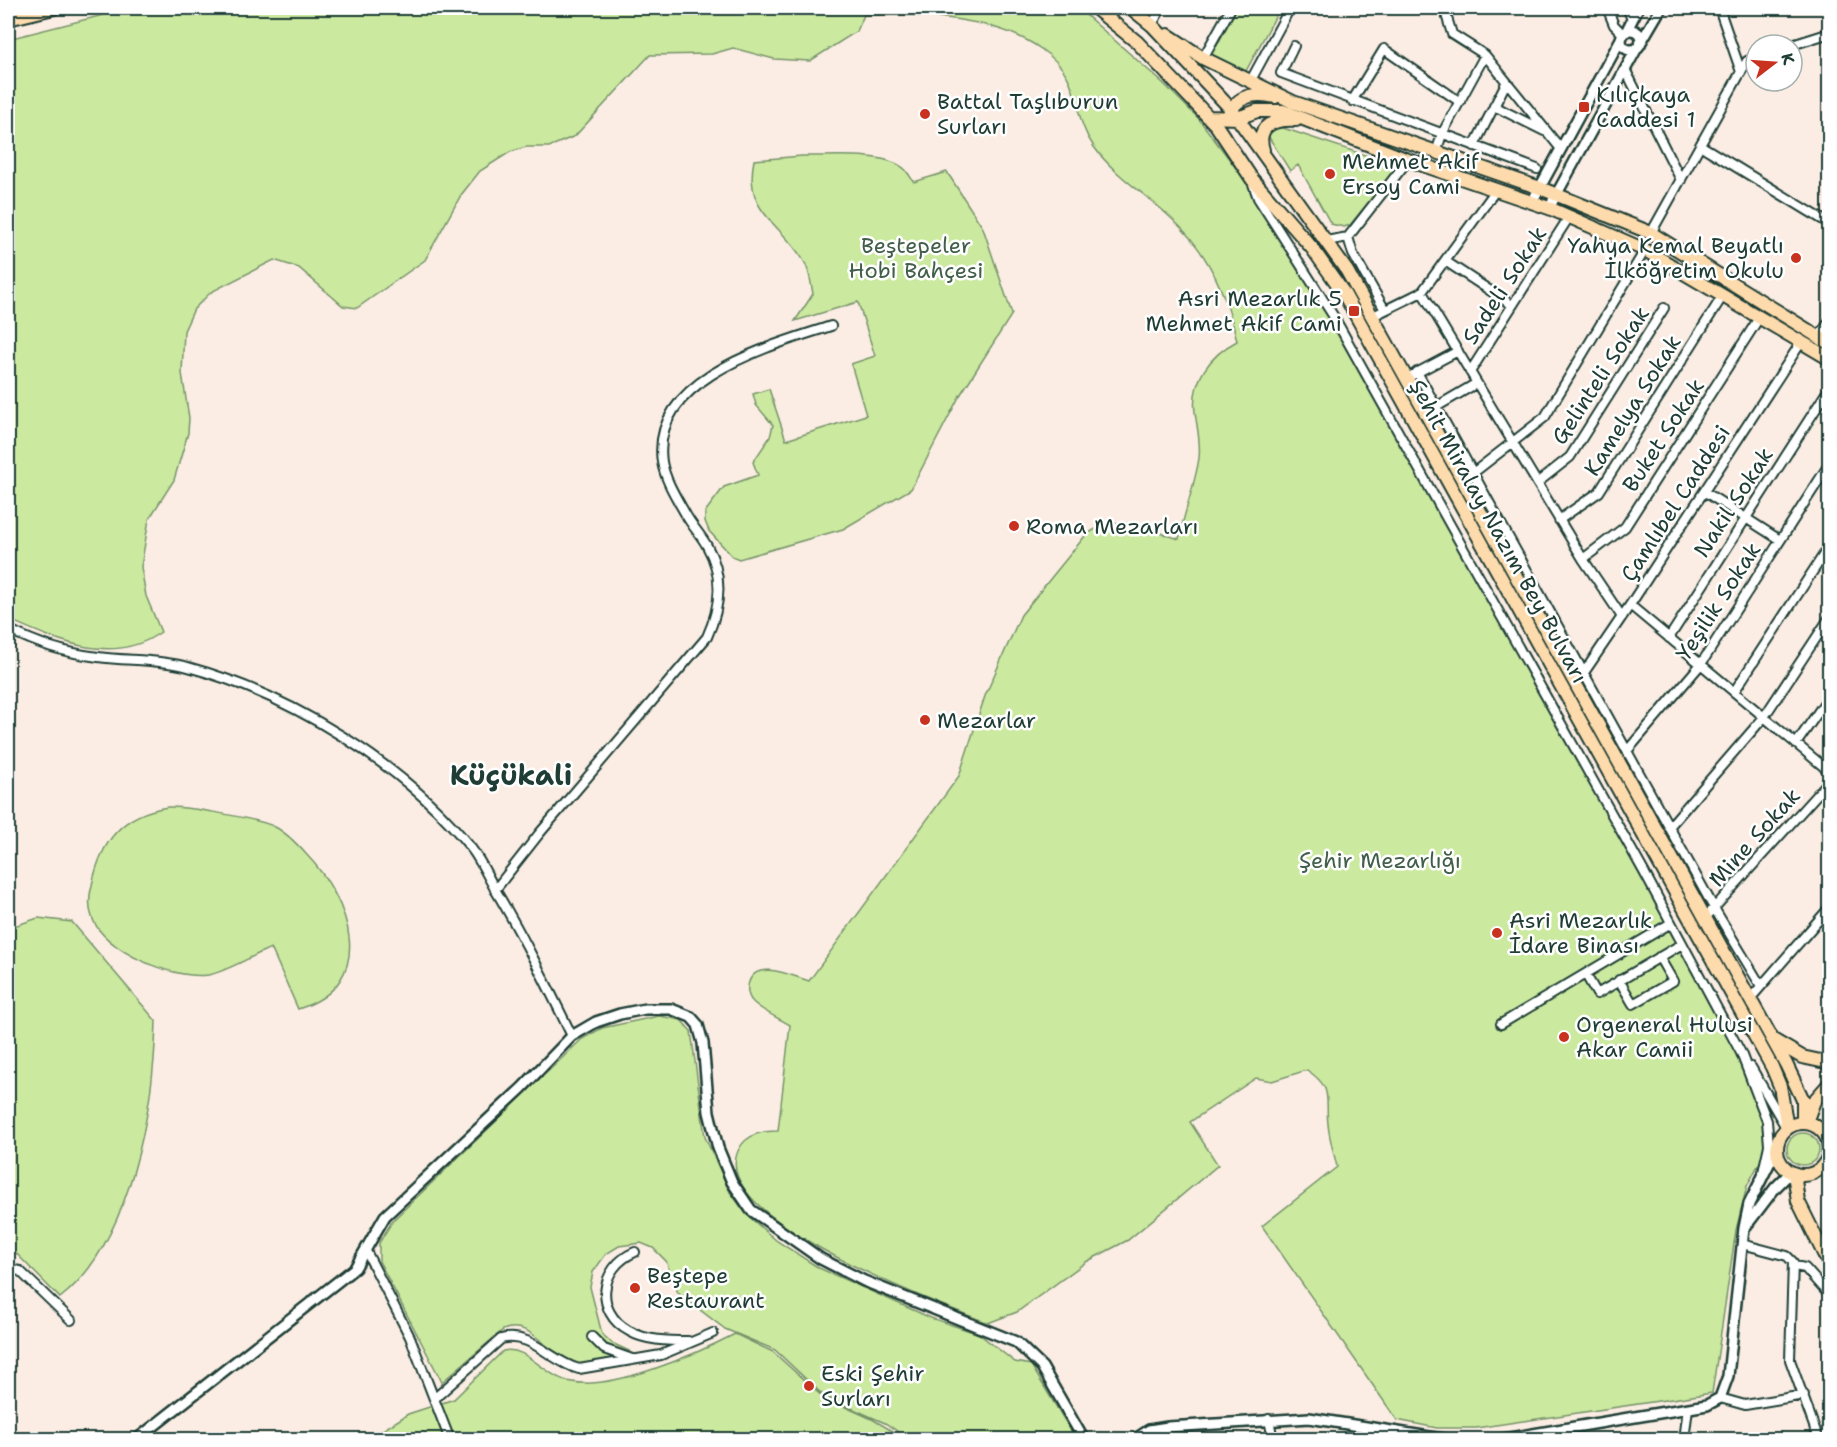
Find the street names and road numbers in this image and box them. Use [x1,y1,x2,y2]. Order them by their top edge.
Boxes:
street label: Sadeli Sokak [1455,221,1553,350]
street label: Gelinteli Sokak [1545,301,1656,450]
street label: Kamelya Sokak [1577,329,1688,481]
street label: Buket Sokak [1616,373,1711,498]
street label: Şehit Miralay Nazım Bey Bulvarı [1403,374,1594,688]
street label: Çamlıbel Caddesi [1614,420,1737,587]
street label: Nakil Sokak [1687,442,1780,563]
street label: Yeşilik Sokak [1669,537,1767,666]
street label: Mine Sokak [1702,782,1807,893]

